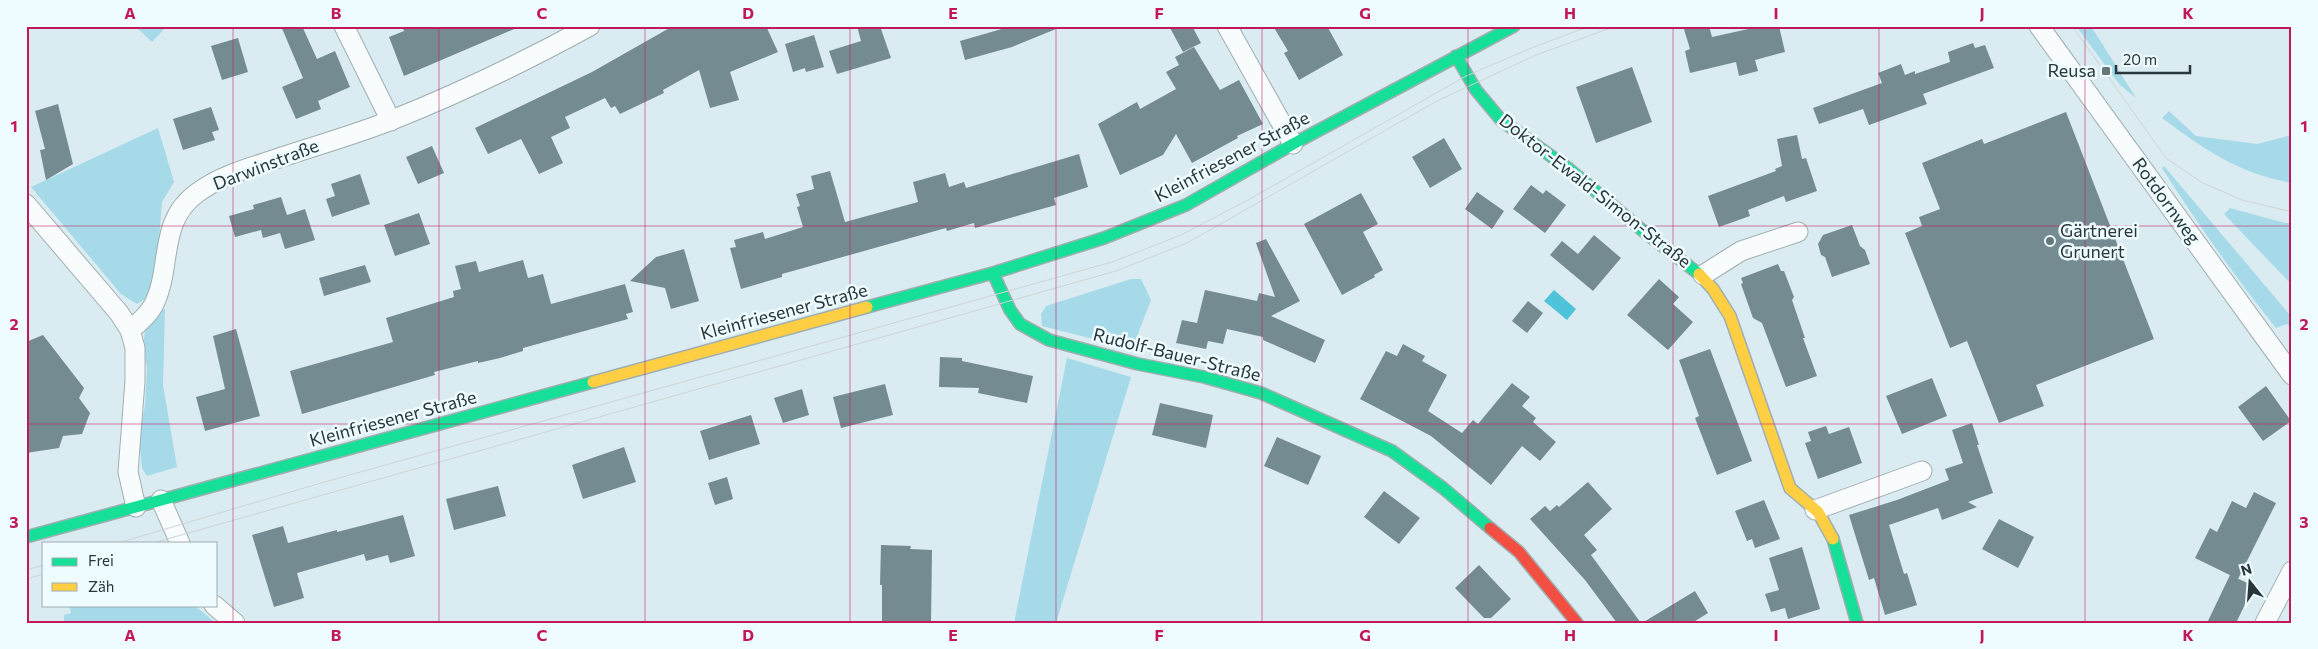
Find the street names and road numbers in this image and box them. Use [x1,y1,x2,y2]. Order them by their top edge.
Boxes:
street label: Kleinfriesener Straße [1150,106,1313,206]
street label: Doktor-Ewald-Simon-Straße [1495,108,1696,272]
street label: Darwinstraße [210,134,322,194]
street label: Rotdornweg [2128,153,2206,248]
street label: Kleinfriesener Straße [698,278,870,344]
street label: Rudolf-Bauer-Straße [1091,323,1263,386]
street label: Kleinfriesener Straße [307,385,479,451]

